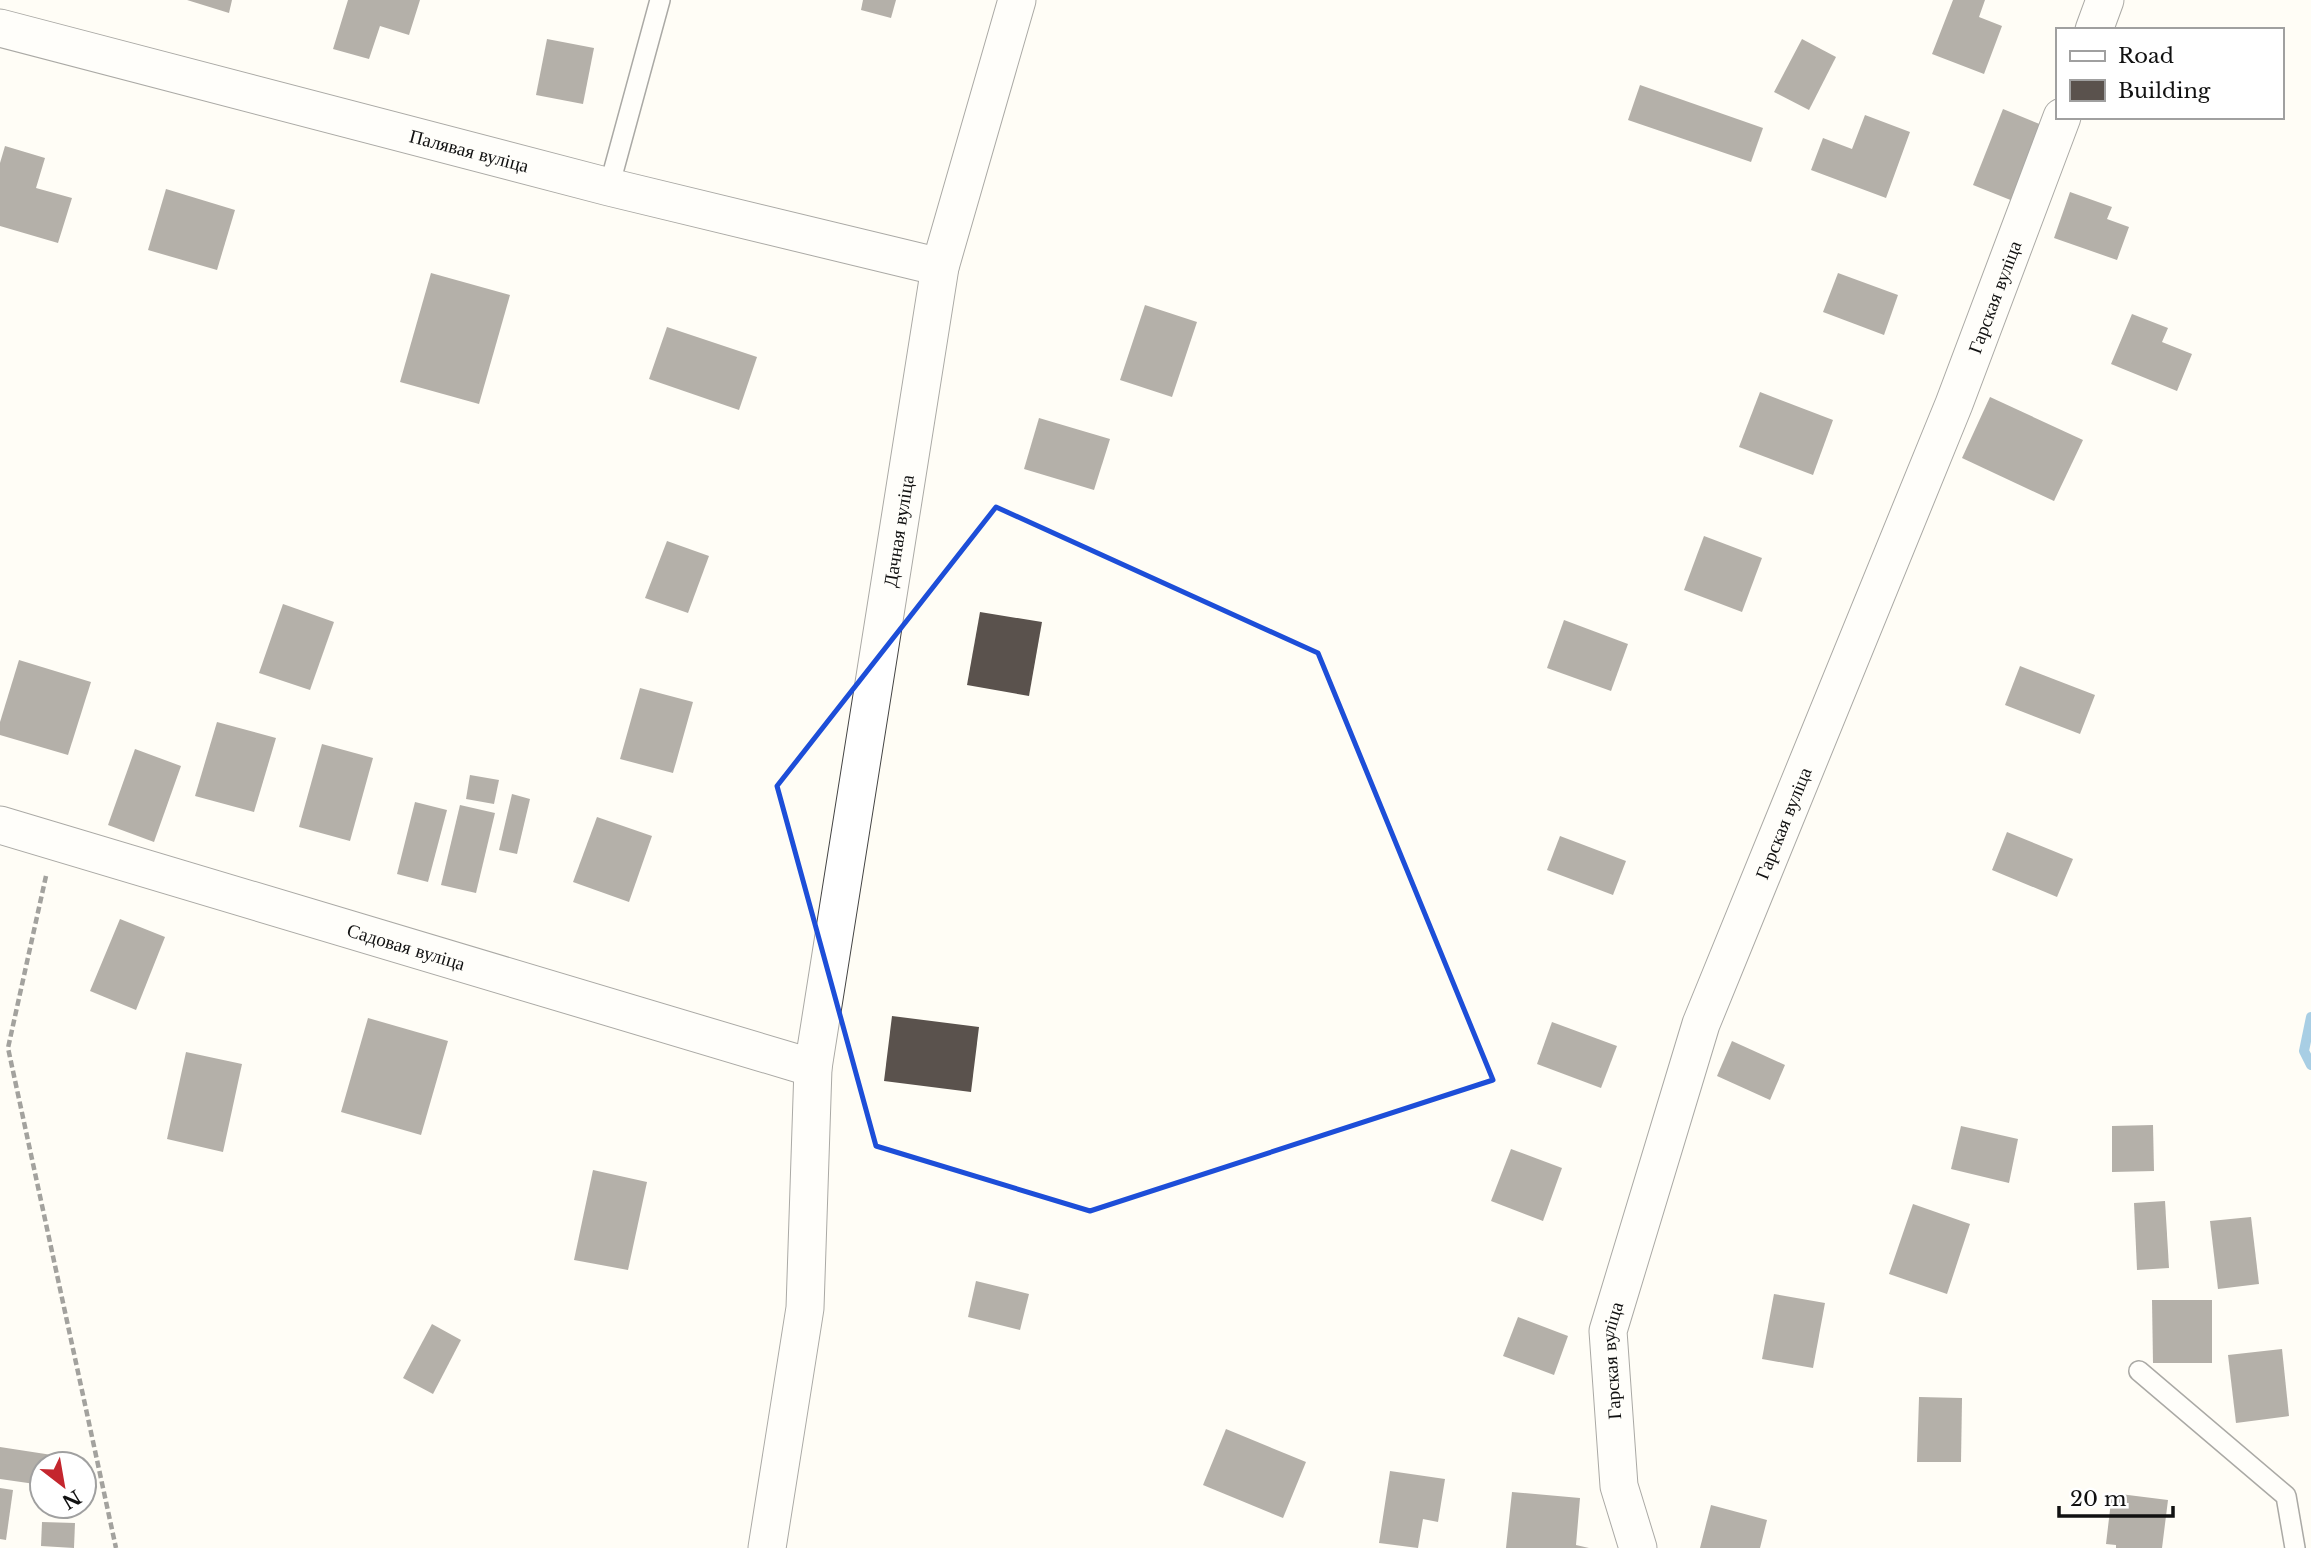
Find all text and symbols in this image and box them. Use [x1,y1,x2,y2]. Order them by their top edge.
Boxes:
legend [2056,28,2283,119]
text: Road [2118,43,2174,69]
text: Building [2118,78,2211,104]
street label: Палявая вуліца [407,124,532,178]
street label: Гарская вуліца [1963,237,2027,357]
street label: Дачная вуліца [878,473,919,589]
street label: Гарская вуліца [1750,763,1817,883]
street label: Садовая вуліца [344,918,468,976]
street label: Гарская вуліца [1597,1298,1628,1420]
north arrow [28,1450,98,1520]
scale bar [2059,1474,2173,1518]
text: N [58,1485,85,1514]
text: 20 m [2070,1486,2127,1512]

